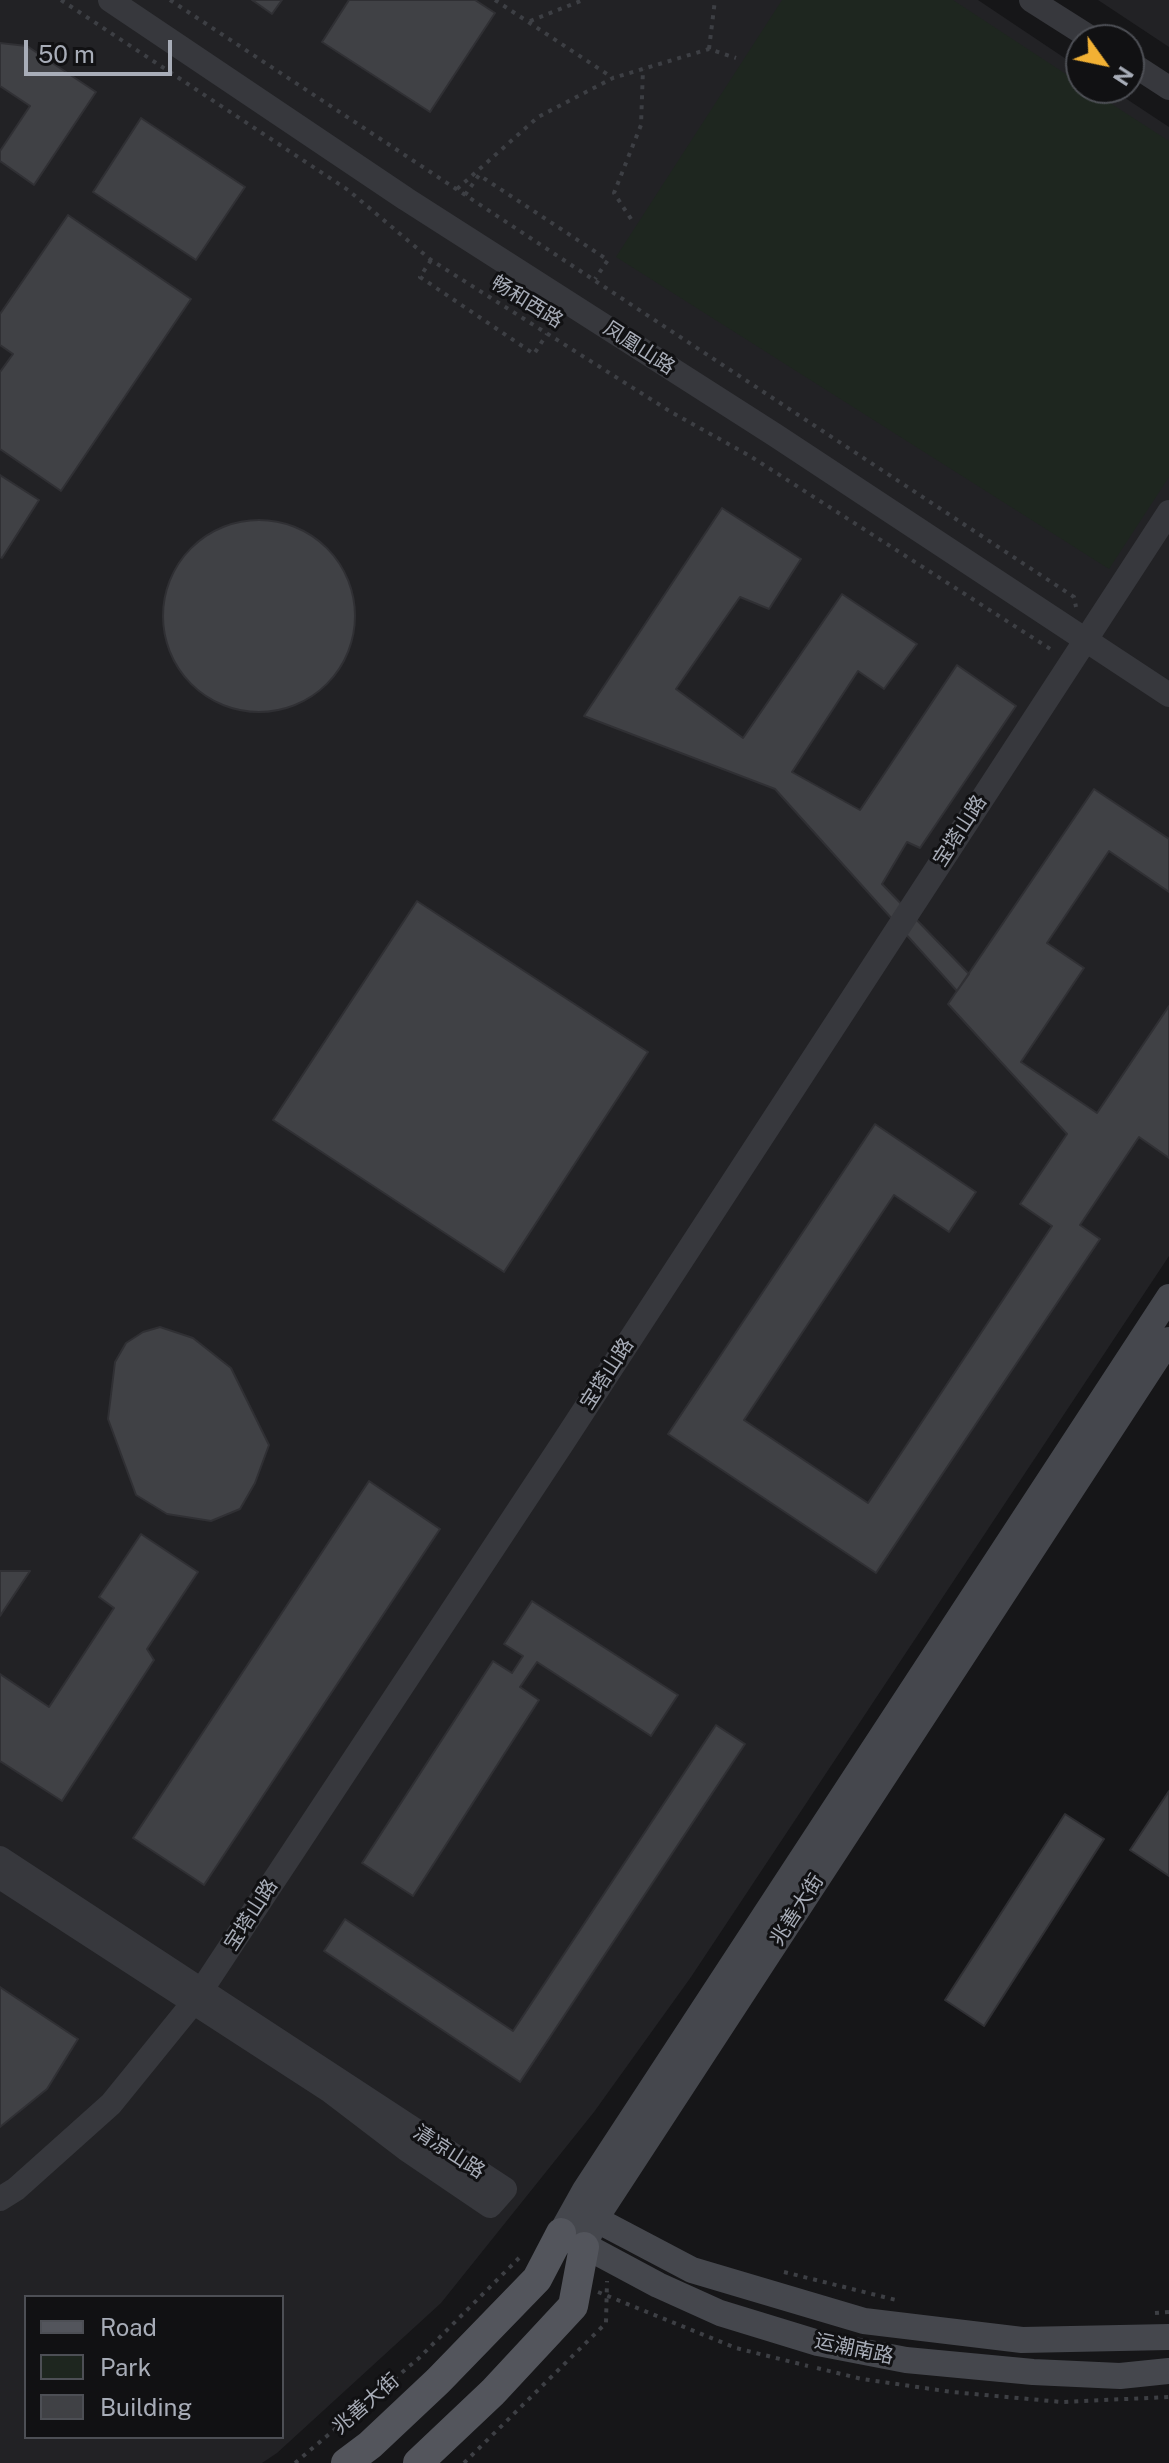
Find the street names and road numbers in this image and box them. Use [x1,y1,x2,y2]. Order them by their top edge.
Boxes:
street label: 畅和西路 [487,271,567,333]
street label: 凤凰山路 [599,316,679,380]
street label: 宝塔山路 [928,791,992,871]
street label: 宝塔山路 [575,1334,639,1414]
street label: 兆善大街 [765,1870,829,1950]
street label: 宝塔山路 [219,1875,283,1955]
street label: 清凉山路 [409,2120,489,2184]
street label: 运潮南路 [812,2329,896,2369]
street label: 兆善大街 [328,2369,404,2439]

